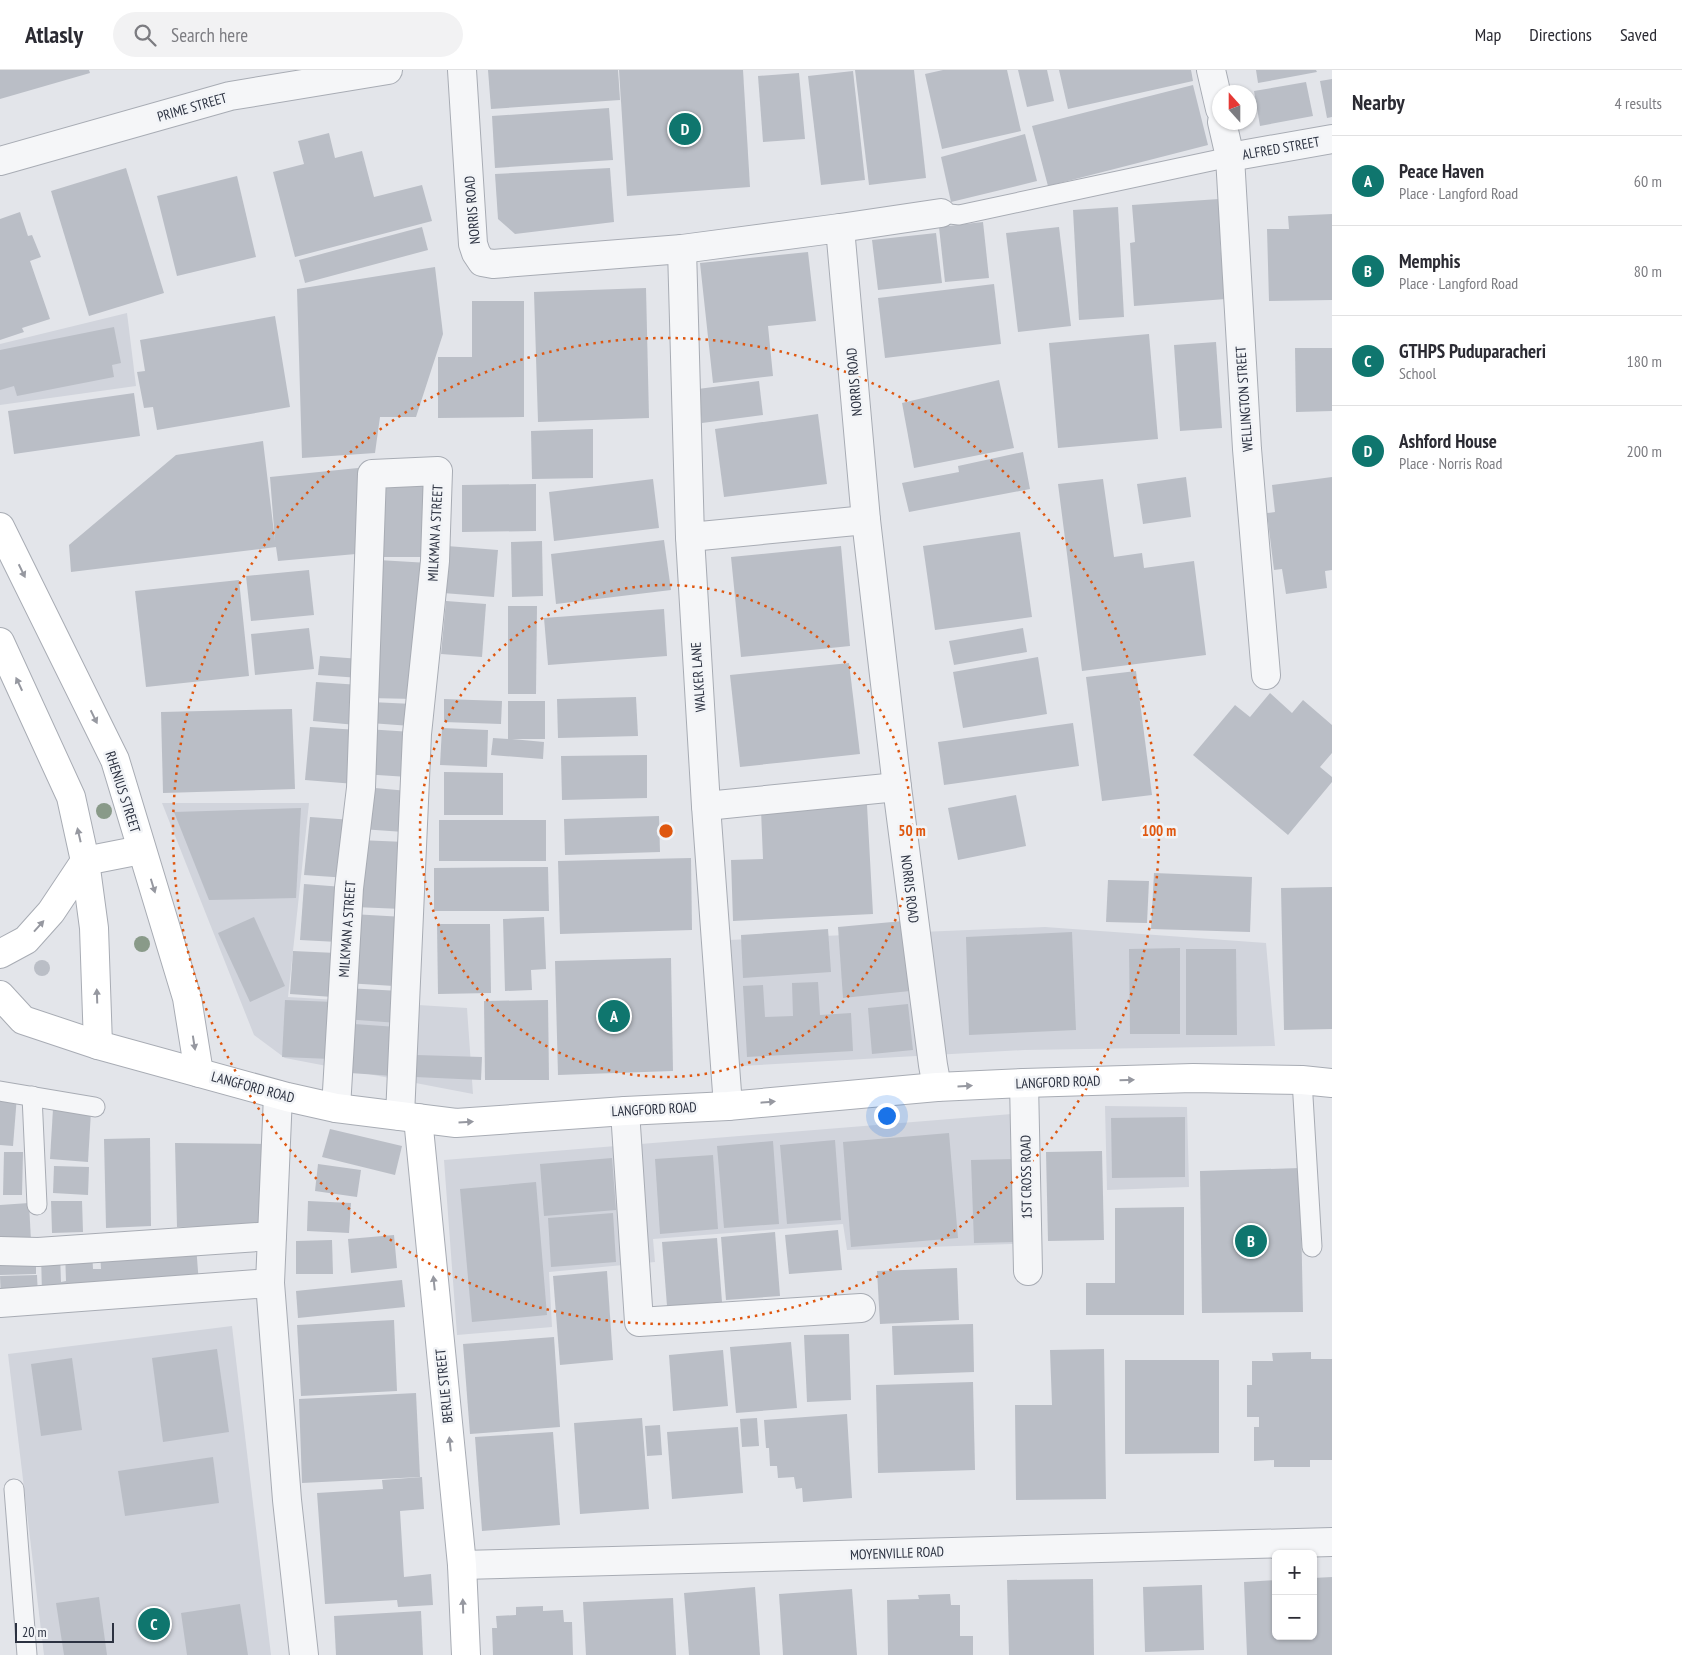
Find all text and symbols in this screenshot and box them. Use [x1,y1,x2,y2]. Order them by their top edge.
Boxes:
search box [113,12,463,57]
text: Atlasly [25,19,83,50]
icon: search [131,21,159,49]
text: Search here [171,23,248,47]
text: Map [1475,23,1501,46]
text: Directions [1529,23,1592,46]
text: Saved [1620,23,1657,46]
north arrow [1212,85,1257,130]
street label: PRIME STREET [155,88,230,125]
text: Nearby [1352,89,1405,116]
text: 4 results [1615,93,1662,113]
pin: D [669,110,701,148]
street label: ALFRED STREET [1241,132,1322,164]
text: Peace Haven [1399,159,1484,183]
text: A [1364,171,1372,191]
text: 60 m [1634,171,1662,191]
street label: NORRIS ROAD [460,175,484,245]
text: Place · Langford Road [1399,183,1518,203]
text: Memphis [1399,249,1460,273]
text: B [1364,261,1372,281]
text: 80 m [1634,261,1662,281]
text: Place · Langford Road [1399,273,1518,293]
text: GTHPS Puduparacheri [1399,339,1546,363]
street label: WELLINGTON STREET [1231,345,1257,452]
street label: NORRIS ROAD [842,347,866,417]
text: C [1364,351,1372,371]
text: 180 m [1627,351,1662,371]
text: School [1399,363,1436,383]
text: Ashford House [1399,429,1497,453]
text: D [1364,441,1372,461]
text: 200 m [1627,441,1662,461]
text: Place · Norris Road [1399,453,1502,473]
street label: MILKMAN A STREET [423,483,447,582]
one-way arrow [18,564,26,578]
street label: WALKER LANE [687,641,709,713]
one-way arrow [15,677,24,692]
one-way arrow [89,709,98,724]
street label: RHENIUS STREET [101,749,145,836]
text: 50 m [898,821,926,840]
text: 100 m [1142,821,1176,840]
centre of rings [657,822,675,840]
one-way arrow [75,827,83,842]
street label: NORRIS ROAD [897,854,923,924]
one-way arrow [149,879,157,894]
street label: MILKMAN A STREET [335,879,359,978]
one-way arrow [33,919,44,932]
one-way arrow [92,988,100,1004]
pin: A [598,997,630,1035]
one-way arrow [191,1035,199,1051]
street label: LANGFORD ROAD [210,1067,296,1107]
street label: LANGFORD ROAD [1015,1072,1101,1092]
one-way arrow [1120,1075,1136,1083]
one-way arrow [957,1081,973,1089]
street label: LANGFORD ROAD [611,1098,697,1120]
one-way arrow [761,1098,777,1106]
your location [874,1103,900,1129]
one-way arrow [459,1118,475,1126]
street label: 1ST CROSS ROAD [1016,1135,1036,1219]
pin: B [1235,1222,1267,1260]
one-way arrow [429,1274,437,1290]
street label: BERLIE STREET [431,1347,457,1424]
one-way arrow [446,1436,454,1452]
street label: MOYENVILLE ROAD [850,1542,944,1564]
map controls [1272,1550,1317,1640]
button: + [1272,1550,1317,1595]
button: − [1272,1595,1317,1640]
one-way arrow [459,1598,467,1614]
pin: C [138,1605,170,1643]
scale bar [15,1620,114,1643]
text: 20 m [22,1623,47,1641]

